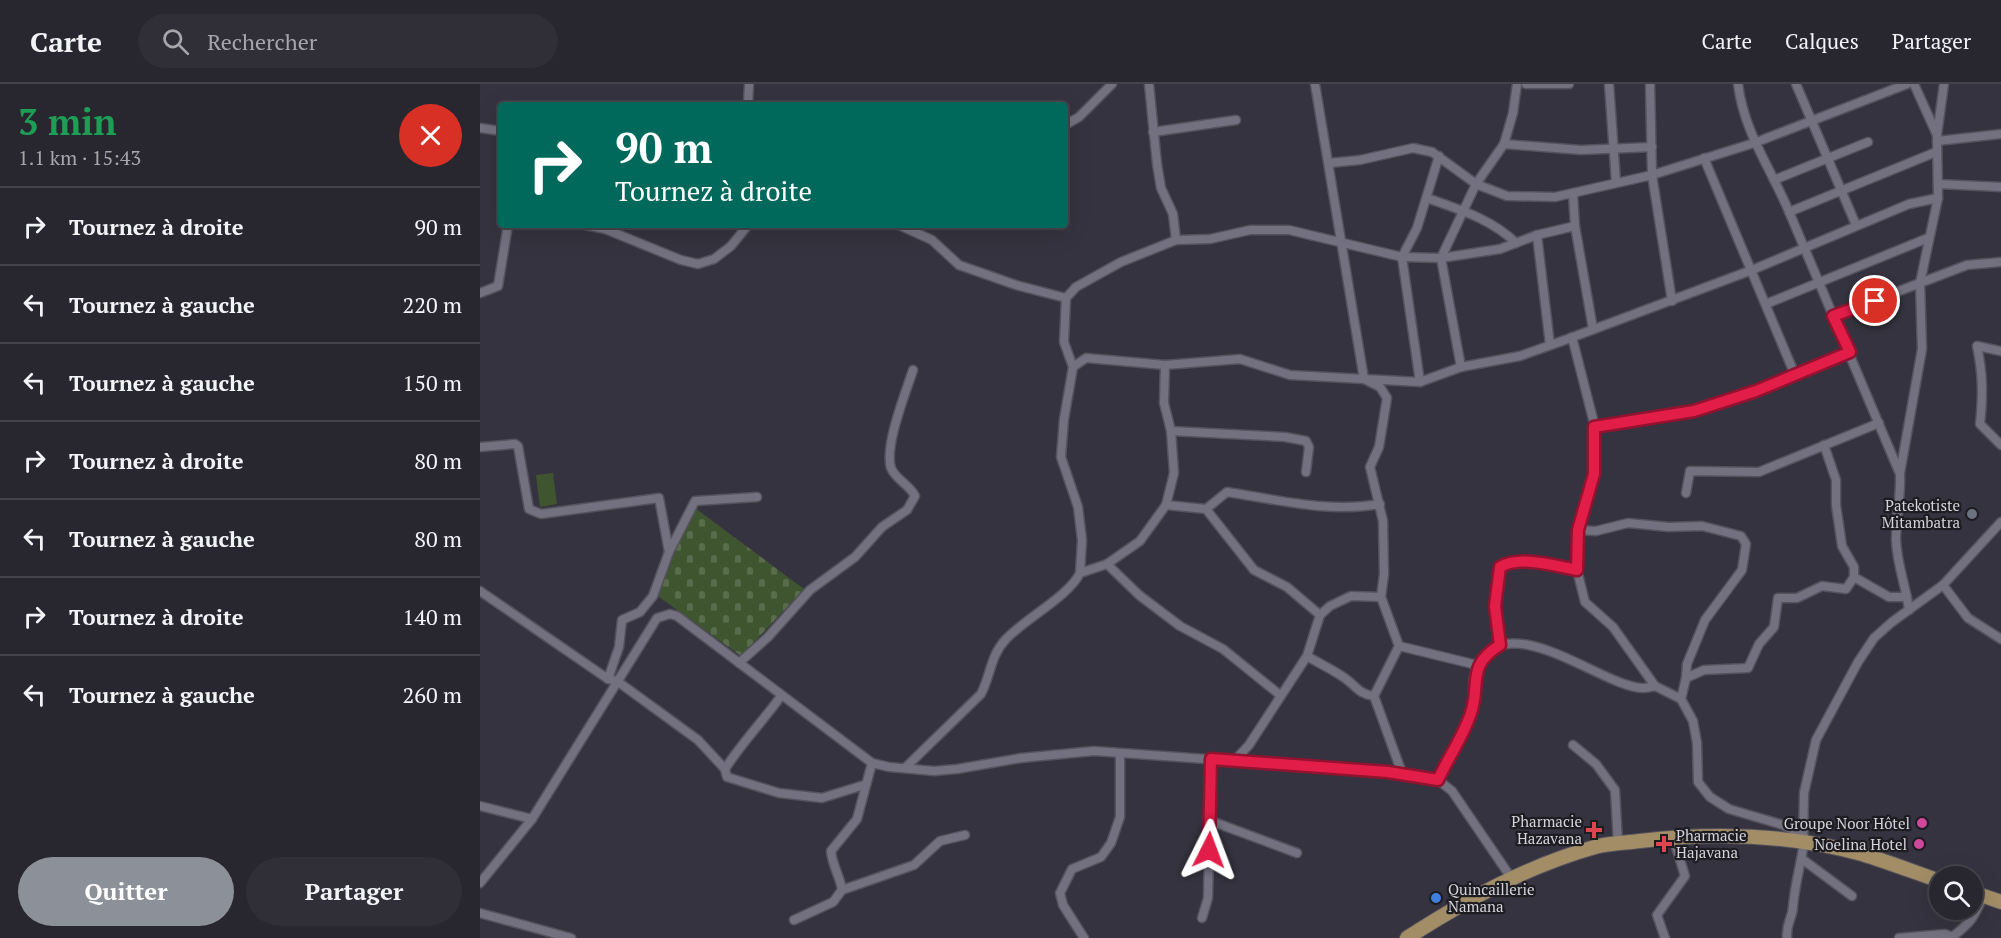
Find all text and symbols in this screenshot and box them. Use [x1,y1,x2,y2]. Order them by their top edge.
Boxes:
search box [138,14,558,68]
text: Carte [30,23,102,60]
icon: search [159,25,192,58]
text: Rechercher [207,27,317,56]
text: Carte [1702,27,1752,55]
text: Calques [1785,27,1859,55]
text: Partager [1892,27,1971,55]
text: 3 min [18,98,116,145]
button: close [399,104,462,167]
text: 90 m [615,119,713,175]
icon: right [516,126,594,204]
text: 1.1 km · 15:43 [18,144,141,171]
text: Tournez à droite [615,173,812,209]
icon: right [18,210,51,243]
text: Tournez à droite [69,212,244,241]
text: 90 m [414,212,462,241]
pin [1849,275,1900,326]
icon: arrive [1858,284,1891,317]
icon: left [18,288,51,321]
text: Tournez à gauche [69,290,255,319]
text: 220 m [402,290,462,319]
icon: left [18,366,51,399]
text: Tournez à gauche [69,368,255,397]
text: 150 m [402,368,462,397]
icon: right [18,444,51,477]
text: Tournez à droite [69,446,244,475]
text: 80 m [414,446,462,475]
place label: Patekotiste Mitambatra [1882,495,1960,532]
marker: Patekotiste Mitambatra [1965,507,1979,521]
icon: left [18,522,51,555]
text: Tournez à gauche [69,524,255,553]
text: 80 m [414,524,462,553]
icon: right [18,600,51,633]
text: Tournez à droite [69,602,244,631]
text: 140 m [402,602,462,631]
icon: left [18,678,51,711]
text: Tournez à gauche [69,680,255,709]
text: 260 m [402,680,462,709]
place label: Pharmacie Hazavana [1511,811,1582,848]
place label: Groupe Noor Hôtel [1784,813,1910,833]
marker: Groupe Noor Hôtel [1915,816,1929,830]
position arrow [1177,818,1241,882]
marker: Pharmacie Hazavana [1587,823,1601,837]
place label: Pharmacie Hajavana [1676,825,1747,862]
place label: Noelina Hotel [1814,834,1907,854]
marker: Pharmacie Hajavana [1657,837,1671,851]
marker: Noelina Hotel [1912,837,1926,851]
button: Quitter [18,857,234,926]
button: Partager [246,857,462,926]
map controls [1929,866,1983,920]
button: search [1929,866,1983,920]
place label: Quincaillerie Namana [1448,879,1535,916]
marker: Quincaillerie Namana [1429,891,1443,905]

